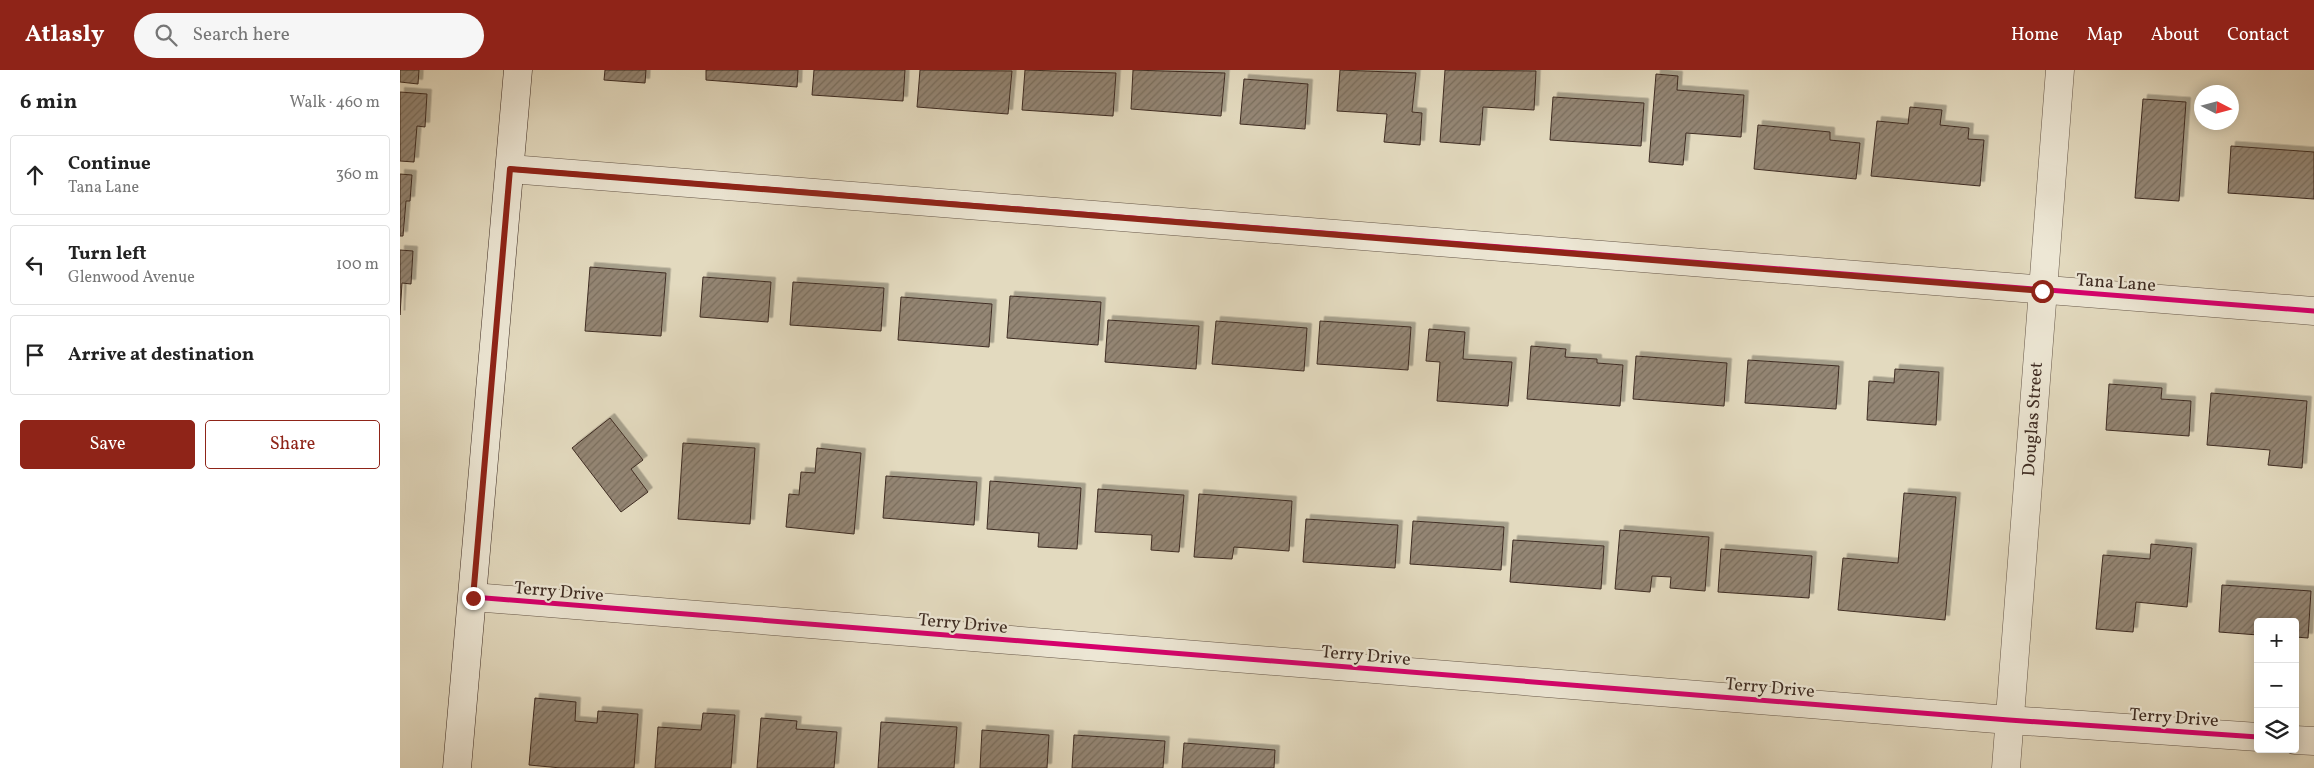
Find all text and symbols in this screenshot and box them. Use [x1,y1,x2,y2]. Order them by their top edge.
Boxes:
search box [134,13,484,58]
text: Atlasly [25,18,104,52]
icon: search [152,21,180,49]
text: Search here [192,22,290,48]
text: Home [2011,23,2059,48]
text: Map [2087,23,2123,48]
text: About [2151,23,2199,48]
text: Contact [2227,23,2289,48]
north arrow [2194,85,2239,130]
text: 6 min [20,88,77,117]
text: Walk · 460 m [290,92,380,114]
text: Continue [68,151,151,177]
icon: ahead [21,161,49,189]
text: 360 m [336,164,379,186]
text: Tana Lane [68,177,139,199]
text: Turn left [68,241,147,267]
icon: left [21,251,49,279]
text: 100 m [336,254,379,276]
text: Glenwood Avenue [68,267,195,289]
street label: Tana Lane [2075,268,2157,299]
route start [2031,280,2054,303]
icon: arrive [21,341,49,369]
text: Arrive at destination [68,342,254,368]
street label: Douglas Street [2017,361,2050,477]
button: Save [20,420,195,469]
button: Share [205,420,380,469]
street label: Terry Drive [513,576,605,609]
route end [462,587,485,610]
street label: Terry Drive [917,608,1009,641]
map controls [2254,618,2299,753]
button: + [2254,618,2299,663]
street label: Terry Drive [1320,640,1412,673]
button: − [2254,663,2299,708]
street label: Terry Drive [1724,672,1816,705]
street label: Terry Drive [2128,703,2219,734]
button: layers [2254,708,2299,753]

